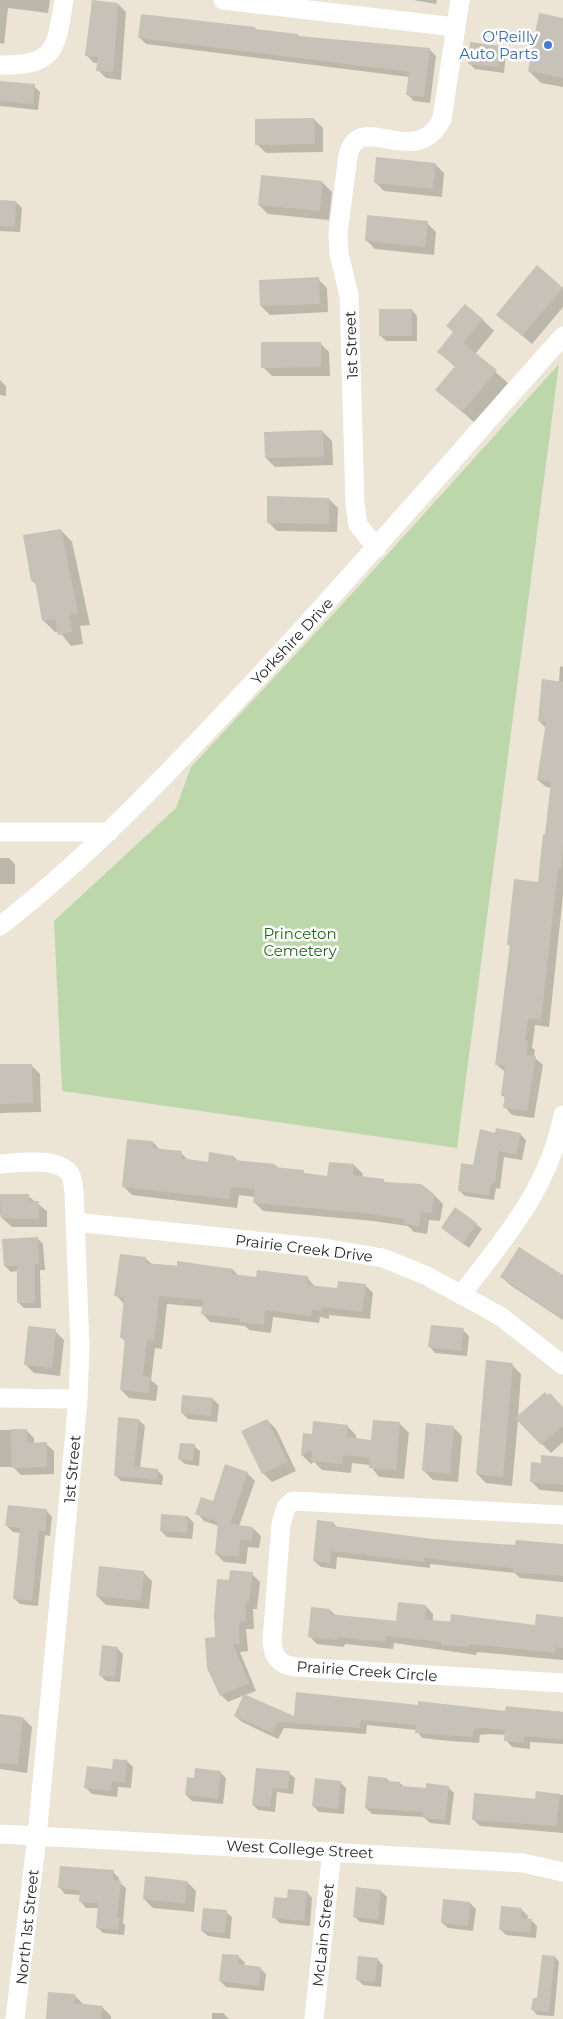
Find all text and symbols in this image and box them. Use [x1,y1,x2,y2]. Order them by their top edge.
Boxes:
place label: O'Reilly Auto Parts [459,27,539,63]
marker: O'Reilly Auto Parts [542,39,554,51]
street label: 1st Street [340,311,362,379]
street label: Yorkshire Drive [247,593,337,689]
park label: Princeton Cemetery [263,924,337,960]
street label: Prairie Creek Drive [234,1230,374,1266]
street label: 1st Street [60,1434,84,1504]
street label: Prairie Creek Circle [296,1657,438,1685]
street label: West College Street [226,1836,374,1862]
street label: North 1st Street [11,1868,43,1986]
street label: McLain Street [308,1882,338,1988]

